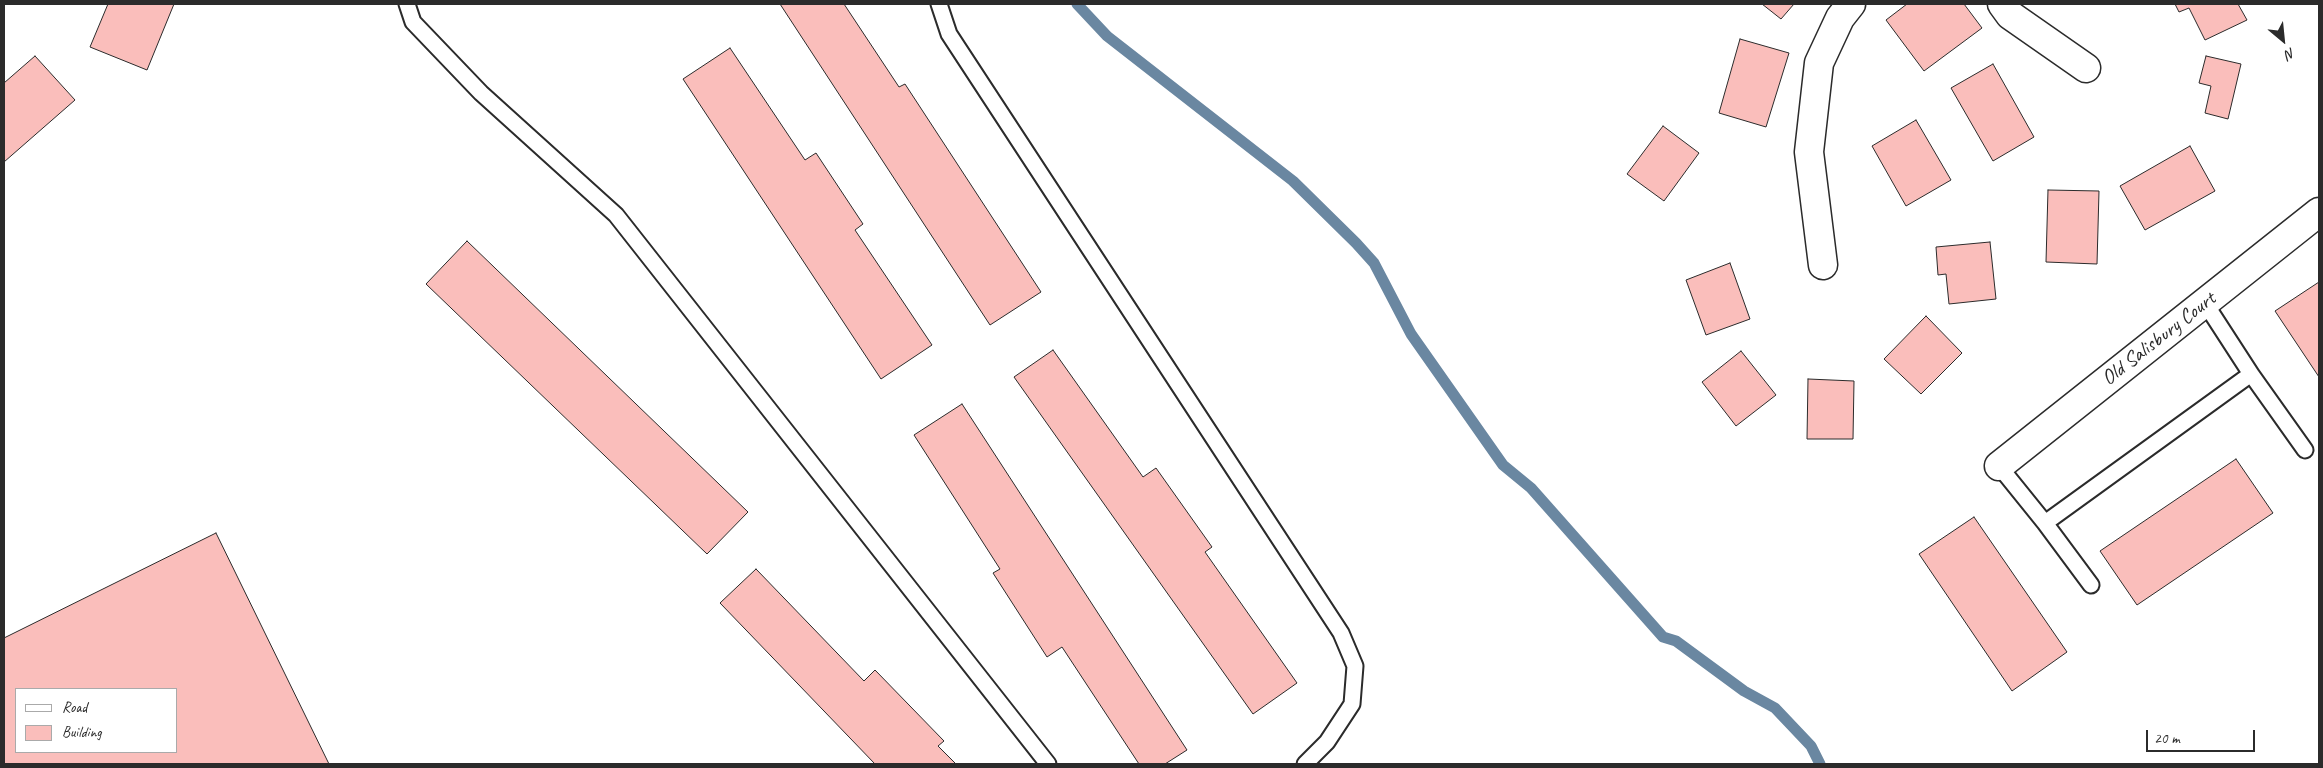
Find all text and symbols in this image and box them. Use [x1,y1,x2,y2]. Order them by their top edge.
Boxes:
north arrow [2258,15,2308,65]
text: N [2282,44,2298,63]
street label: Old Salisbury Court [2097,287,2221,391]
legend [15,688,178,753]
text: Road [62,698,87,717]
scale bar [2148,720,2257,752]
text: Building [62,723,101,742]
text: 20 m [2154,729,2180,748]

